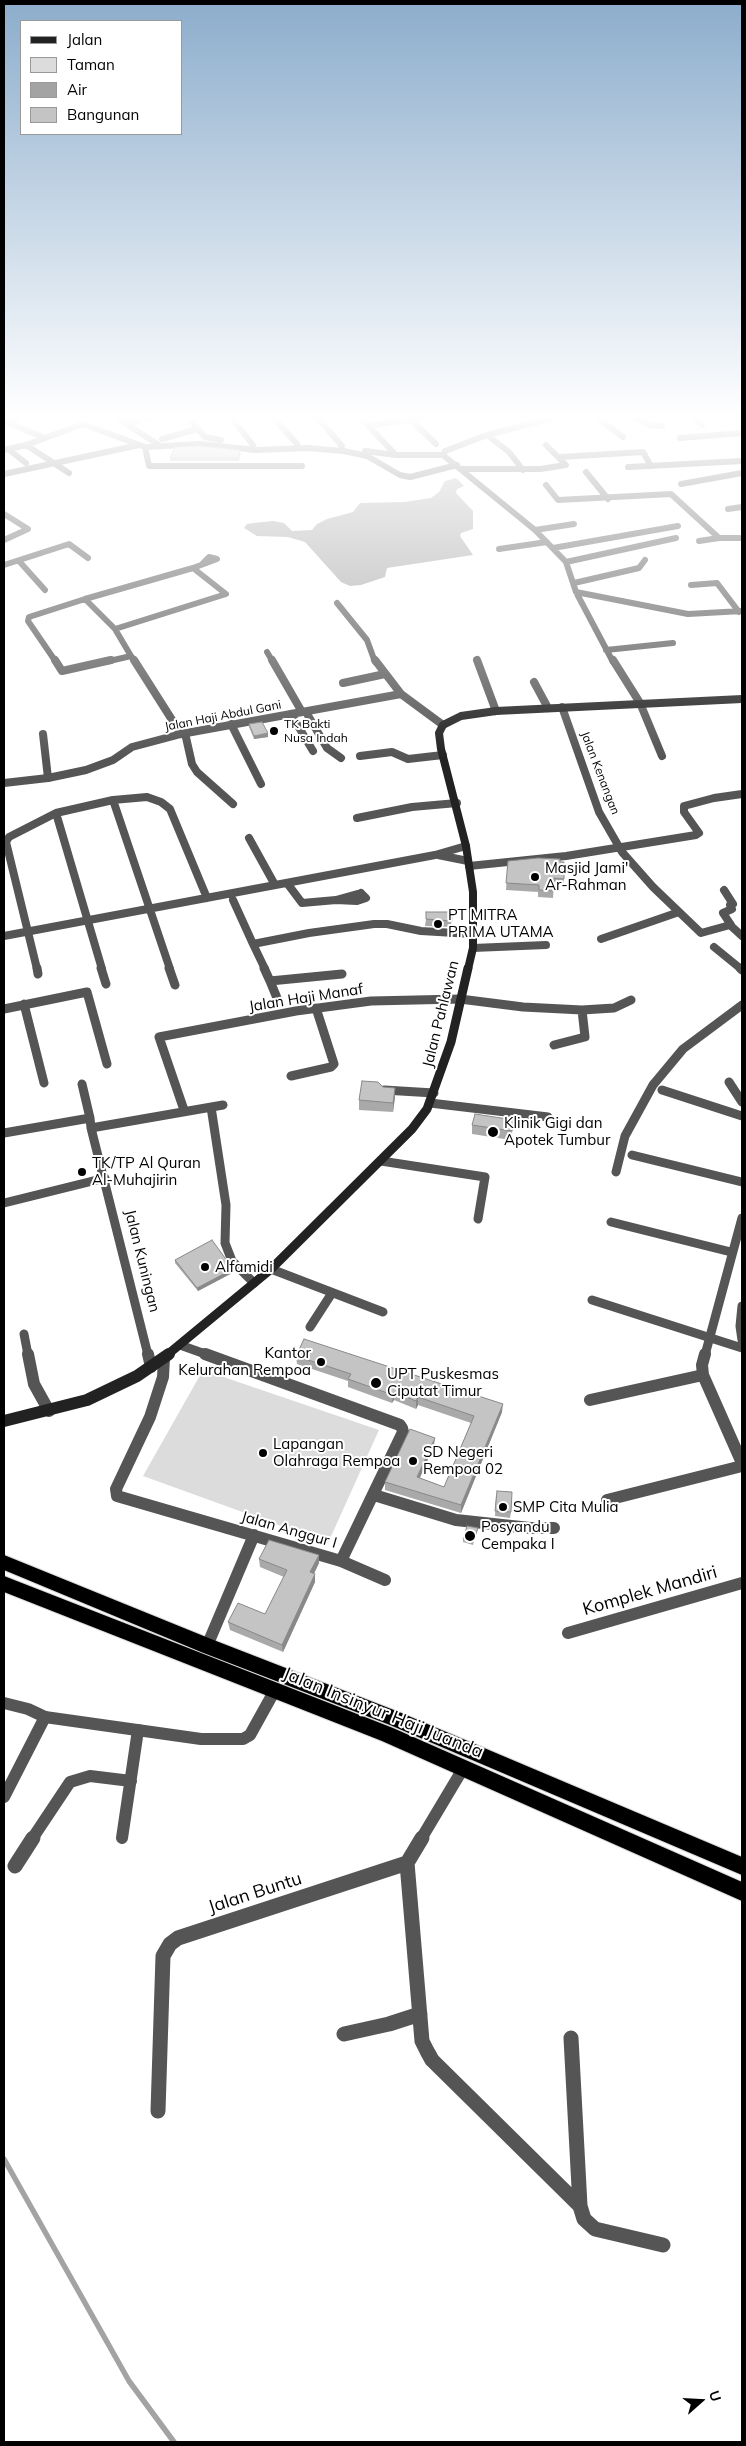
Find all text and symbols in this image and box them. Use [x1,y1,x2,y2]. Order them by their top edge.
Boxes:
legend [20,20,182,135]
text: Jalan [67,30,102,49]
text: Taman [67,55,115,74]
text: Air [67,80,87,99]
text: Bangunan [67,105,139,124]
street label: Jalan Haji Abdul Gani [163,698,283,734]
place label: TK Bakti Nusa Indah [284,717,348,745]
marker: TK Bakti Nusa Indah [268,725,280,737]
street label: Jalan Kenangan [577,729,623,817]
place label: Masjid Jami' Ar-Rahman [545,859,628,894]
marker: Masjid Jami' Ar-Rahman [529,871,541,883]
place label: PT MITRA PRIMA UTAMA [448,906,554,941]
marker: PT MITRA PRIMA UTAMA [432,918,444,930]
street label: Jalan Pahlawan [419,959,463,1069]
street label: Jalan Haji Manaf [248,980,364,1016]
place label: Klinik Gigi dan Apotek Tumbur [504,1114,610,1149]
marker: Klinik Gigi dan Apotek Tumbur [486,1125,500,1139]
place label: TK/TP Al Quran Al-Muhajirin [92,1154,201,1189]
marker: TK/TP Al Quran Al-Muhajirin [76,1166,88,1178]
street label: Jalan Kuningan [121,1208,163,1314]
place label: Alfamidi [215,1258,273,1276]
marker: Alfamidi [199,1261,211,1273]
place label: Kantor Kelurahan Rempoa [178,1344,311,1379]
marker: Kantor Kelurahan Rempoa [315,1356,327,1368]
place label: UPT Puskesmas Ciputat Timur [387,1365,499,1400]
marker: UPT Puskesmas Ciputat Timur [369,1376,383,1390]
place label: Lapangan Olahraga Rempoa [273,1435,400,1470]
place label: SD Negeri Rempoa 02 [423,1443,503,1478]
marker: Lapangan Olahraga Rempoa [257,1447,269,1459]
marker: SD Negeri Rempoa 02 [407,1455,419,1467]
place label: SMP Cita Mulia [513,1498,619,1516]
marker: SMP Cita Mulia [497,1501,509,1513]
street label: Jalan Anggur I [239,1508,339,1552]
place label: Posyandu Cempaka I [481,1518,555,1553]
marker: Posyandu Cempaka I [463,1529,477,1543]
street label: Komplek Mandiri [580,1561,720,1621]
street label: Jalan Insinyur Haji Juanda [280,1663,486,1763]
street label: Jalan Buntu [206,1868,304,1918]
north arrow [676,2376,726,2426]
text: U [705,2388,725,2404]

